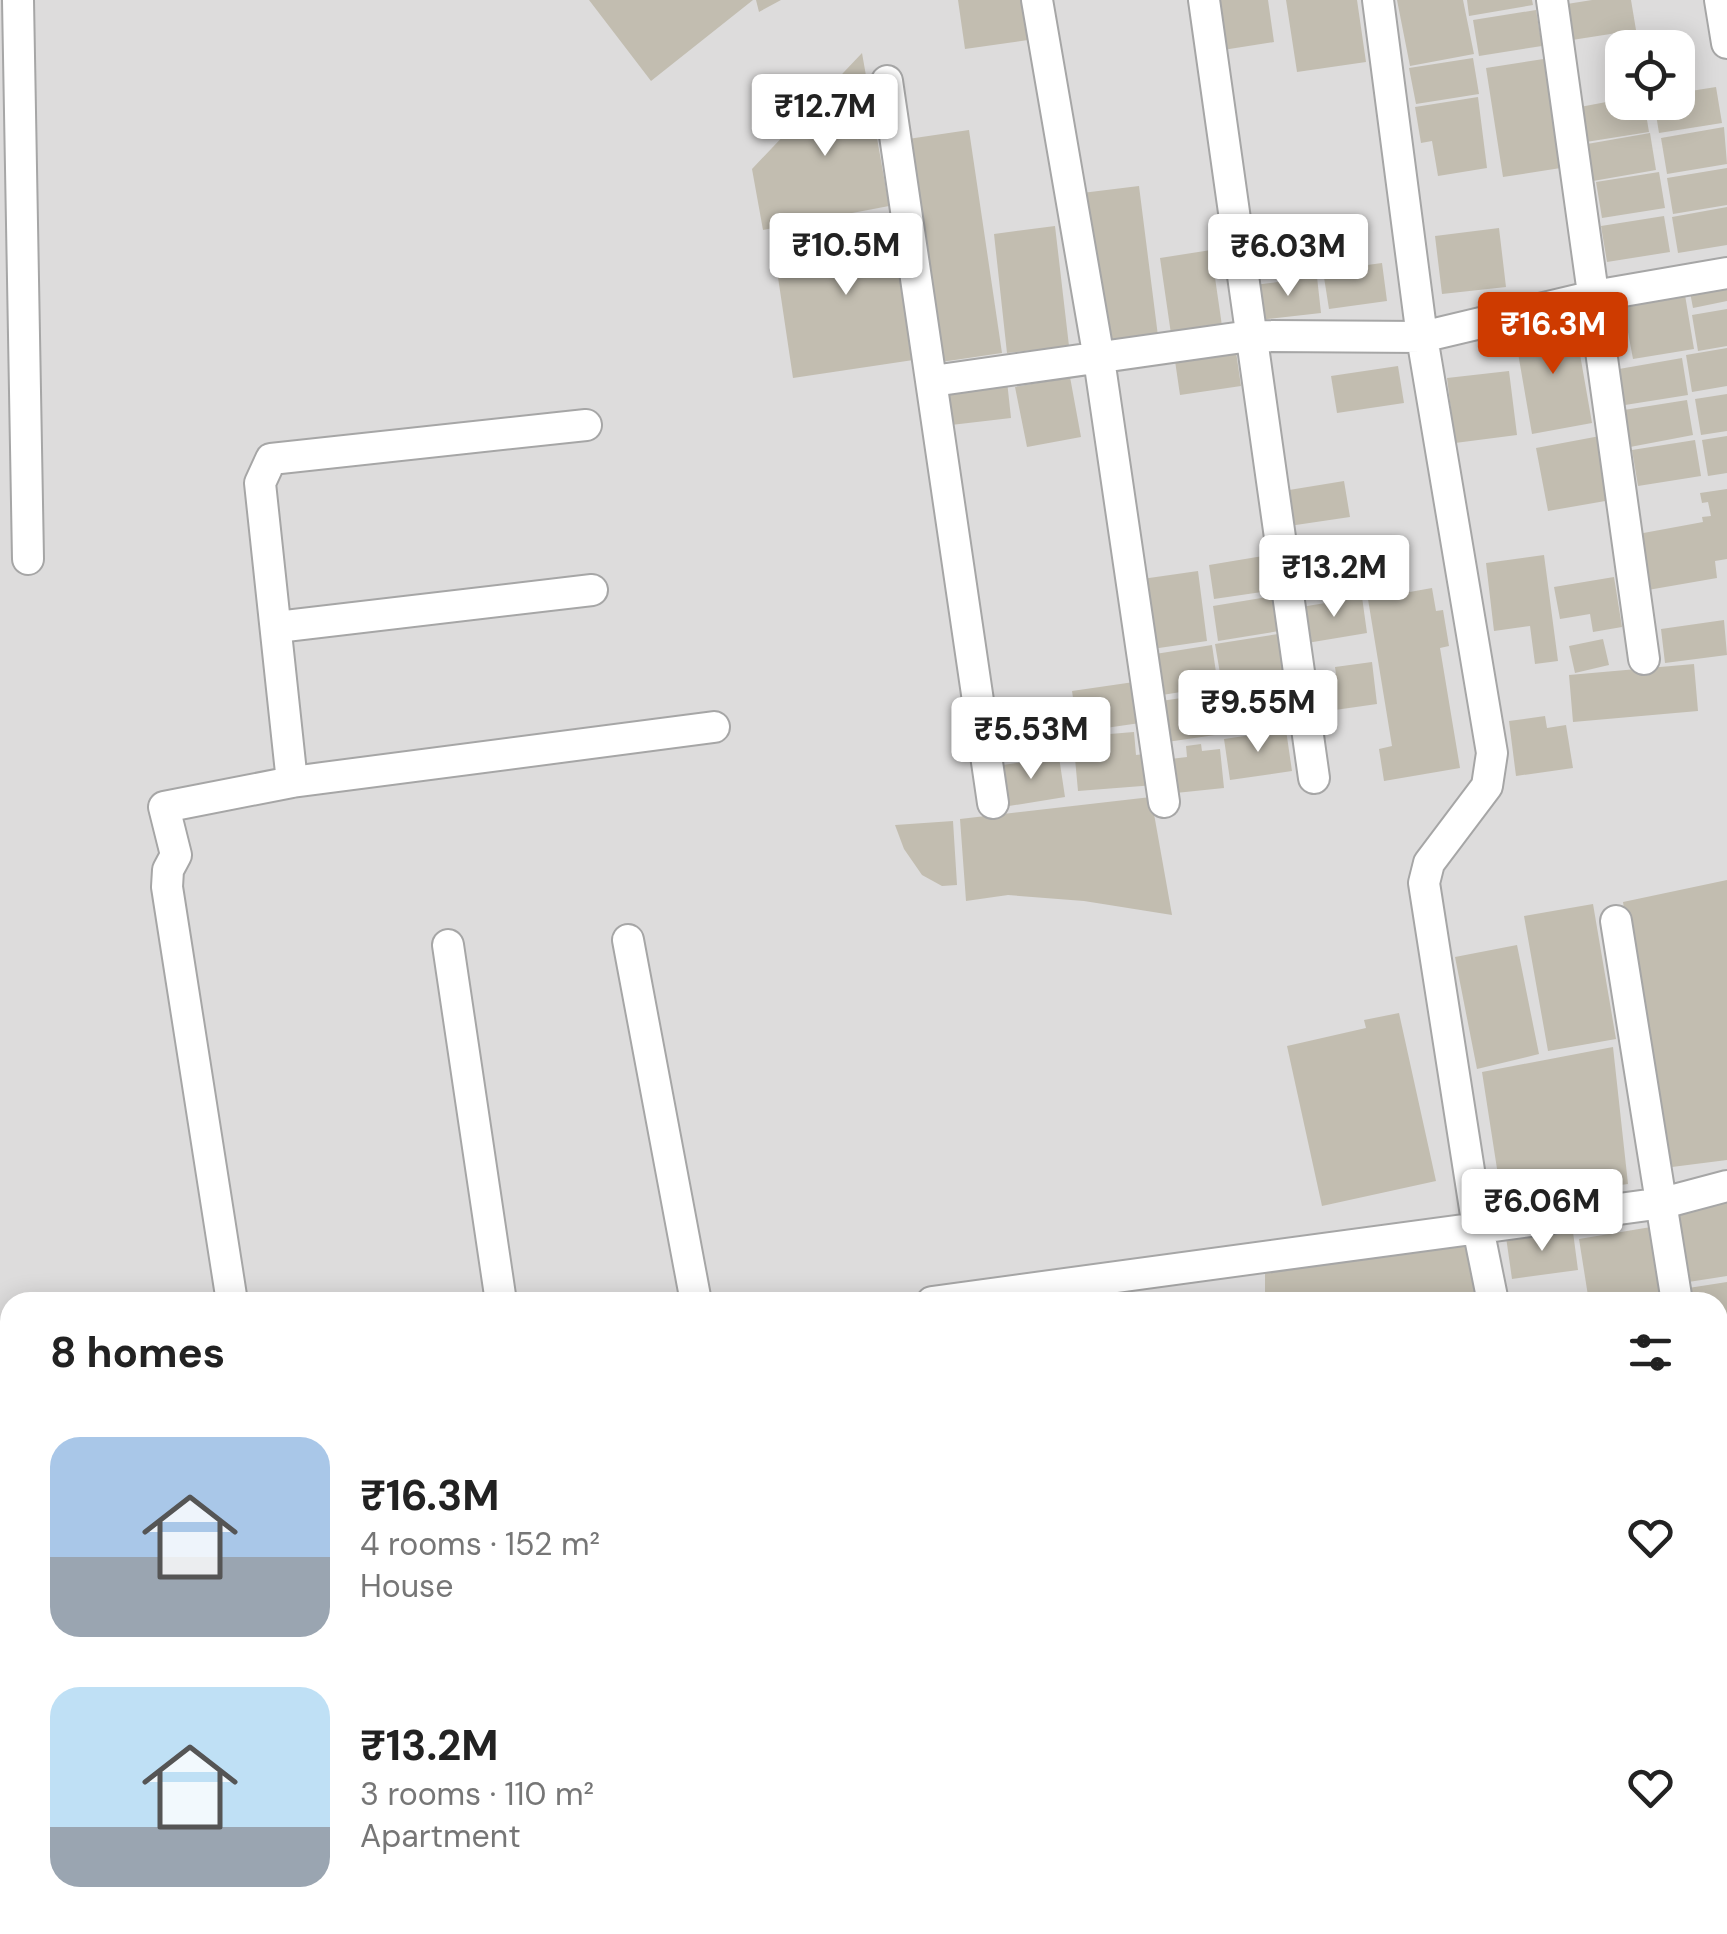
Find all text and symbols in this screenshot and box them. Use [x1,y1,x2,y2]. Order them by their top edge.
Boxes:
map controls [1605,30,1695,120]
button: locate [1605,30,1695,120]
pin: ₹12.7M [744,74,906,159]
text: ₹12.7M [774,85,876,127]
pin: ₹10.5M [765,213,927,298]
pin: ₹6.03M [1207,214,1369,299]
text: ₹10.5M [792,224,900,266]
text: ₹6.03M [1230,225,1346,267]
pin: ₹16.3M [1472,292,1634,377]
text: ₹16.3M [1500,303,1606,345]
pin: ₹13.2M [1253,535,1415,620]
text: ₹13.2M [1281,546,1387,588]
pin: ₹9.55M [1177,670,1339,755]
text: ₹9.55M [1200,681,1316,723]
pin: ₹5.53M [950,697,1112,782]
text: ₹5.53M [973,708,1089,750]
pin: ₹6.06M [1461,1169,1623,1254]
text: ₹6.06M [1484,1180,1600,1222]
text: 8 homes [50,1325,225,1380]
icon: filters [1623,1325,1678,1380]
text: ₹16.3M [360,1468,499,1523]
icon: home [130,1477,250,1597]
icon: heart [1623,1510,1678,1565]
text: 4 rooms · 152 m² [360,1523,600,1565]
text: House [360,1565,453,1607]
text: ₹13.2M [360,1718,498,1773]
icon: home [130,1727,250,1847]
icon: heart [1623,1760,1678,1815]
text: 3 rooms · 110 m² [360,1773,594,1815]
text: Apartment [360,1815,521,1857]

